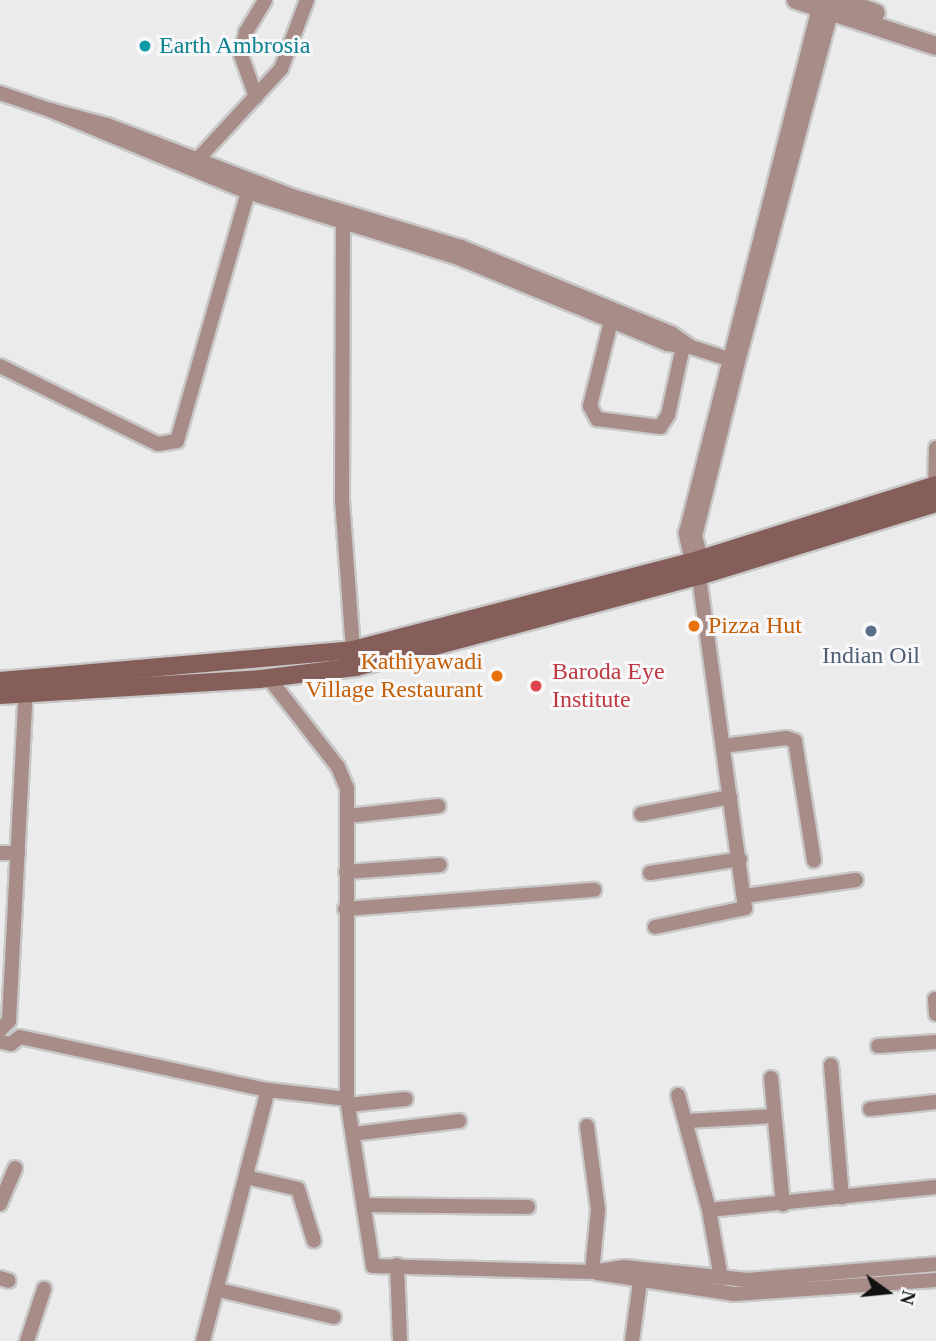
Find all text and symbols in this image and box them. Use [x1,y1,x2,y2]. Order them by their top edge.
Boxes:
place label: Earth Ambrosia [159,32,312,60]
marker: Earth Ambrosia [137,38,153,54]
place label: Pizza Hut [708,612,802,640]
marker: Pizza Hut [686,618,702,634]
marker: Indian Oil [863,623,879,639]
place label: Indian Oil [822,642,920,670]
place label: Kathiyawadi Village Restaurant [305,648,483,704]
place label: Baroda Eye Institute [552,658,665,714]
marker: Kathiyawadi Village Restaurant [489,668,505,684]
marker: Baroda Eye Institute [526,676,546,696]
north arrow [852,1257,922,1327]
text: N [896,1288,920,1307]

